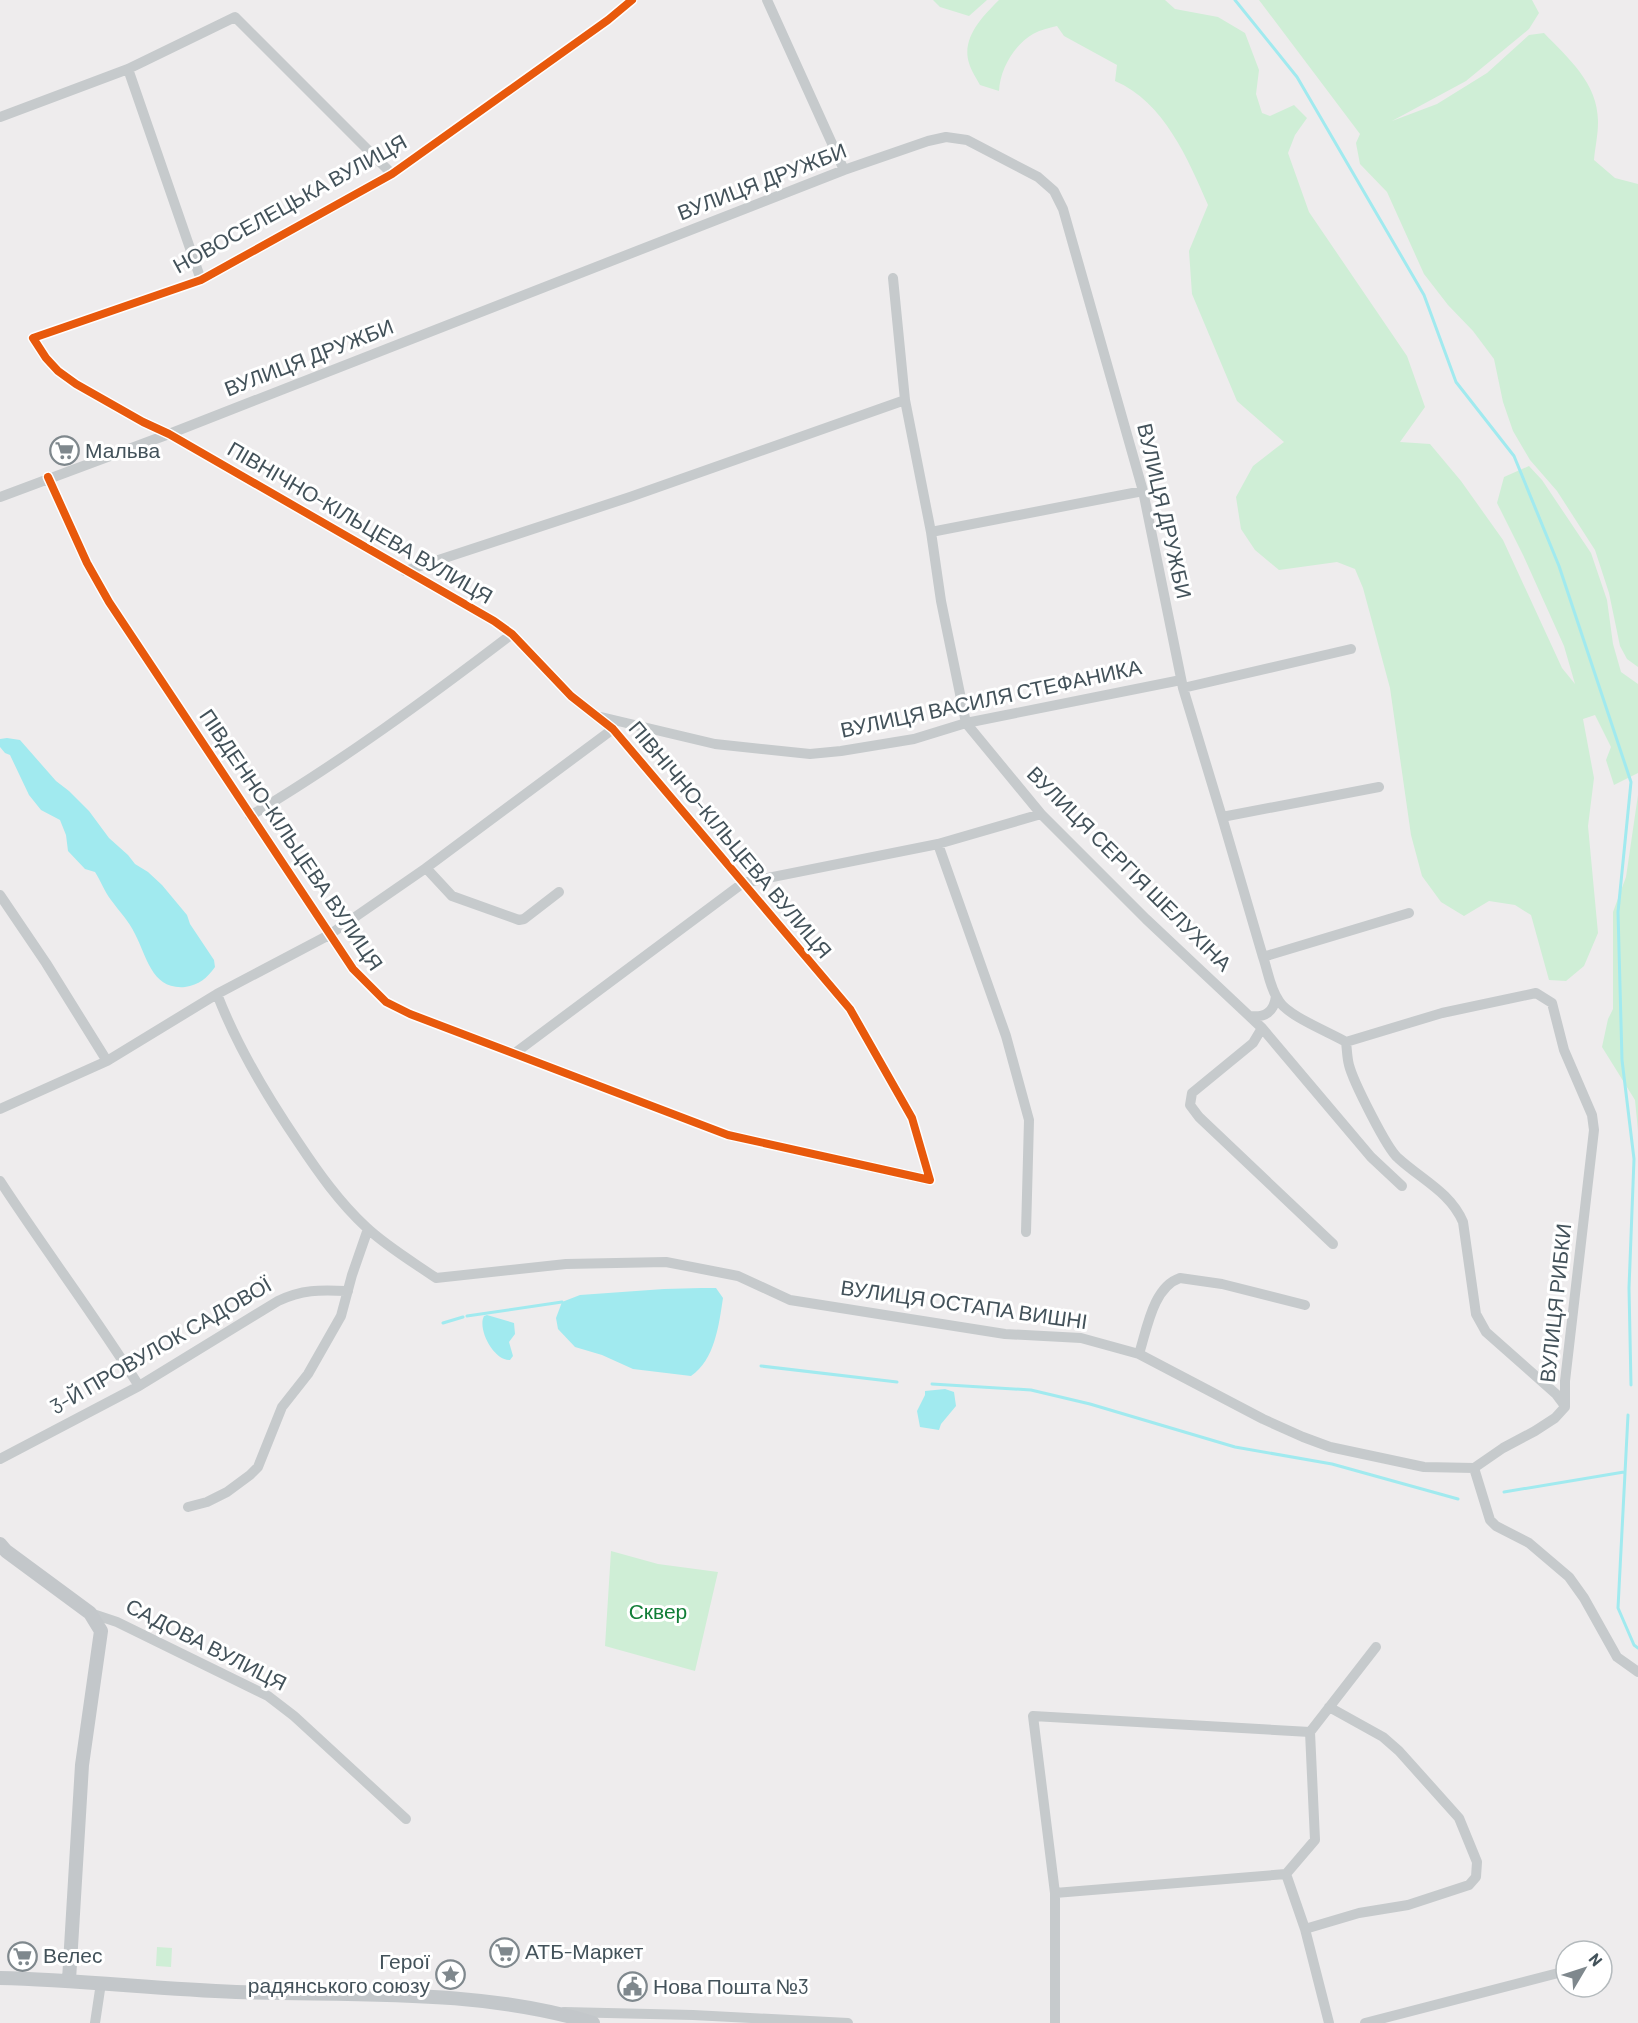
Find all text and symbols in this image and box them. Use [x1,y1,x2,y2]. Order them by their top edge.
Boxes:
street label: НОВОСЕЛЕЦЬКА ВУЛИЦЯ [168,128,411,277]
street label: ВУЛИЦЯ ДРУЖБИ [673,137,850,224]
street label: ВУЛИЦЯ ДРУЖБИ [220,313,397,400]
street label: ВУЛИЦЯ ДРУЖБИ [1133,421,1198,601]
supermarket icon: Мальва [48,435,80,467]
street label: ПІВНІЧНО-КІЛЬЦЕВА ВУЛИЦЯ [224,435,498,608]
place label: Мальва [85,437,161,462]
street label: ВУЛИЦЯ ВАСИЛЯ СТЕФАНИКА [838,653,1144,742]
street label: ПІВДЕННО-КІЛЬЦЕВА ВУЛИЦЯ [195,704,389,975]
street label: ПІВНІЧНО-КІЛЬЦЕВА ВУЛИЦЯ [625,715,838,963]
street label: ВУЛИЦЯ СЕРГІЯ ШЕЛУХІНА [1023,761,1237,975]
street label: ВУЛИЦЯ РИБКИ [1534,1222,1575,1384]
street label: 3-Й ПРОВУЛОК САДОВОЇ [45,1271,275,1418]
street label: ВУЛИЦЯ ОСТАПА ВИШНІ [839,1274,1089,1333]
street label: САДОВА ВУЛИЦЯ [122,1592,291,1695]
park label: Сквер [629,1598,687,1623]
supermarket icon: АТБ-Маркет [488,1936,520,1968]
place label: АТБ-Маркет [525,1938,644,1963]
north arrow [1554,1939,1614,1999]
supermarket icon: Велес [6,1940,38,1972]
place label: Велес [43,1942,102,1967]
place label: Герої радянського союзу [248,1948,430,1997]
text: N [1585,1949,1607,1969]
place icon: Герої радянського союзу [435,1958,467,1990]
public building icon: Нова Пошта №3 [616,1971,648,2003]
place label: Нова Пошта №3 [653,1973,809,1998]

